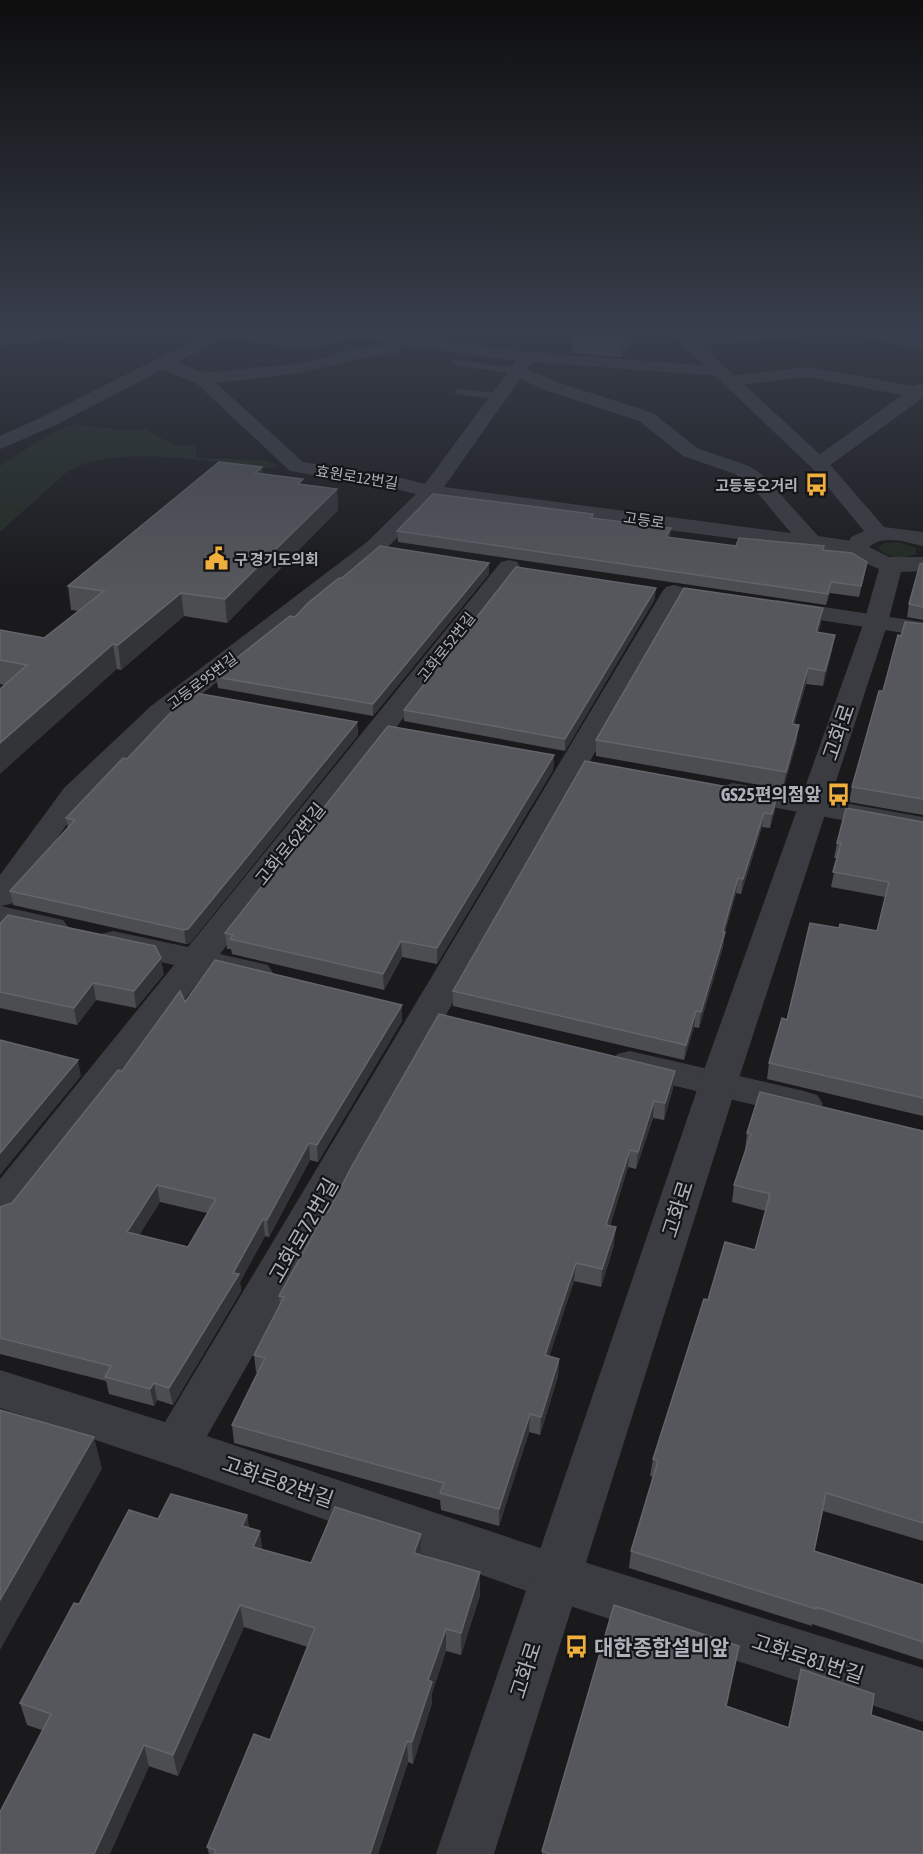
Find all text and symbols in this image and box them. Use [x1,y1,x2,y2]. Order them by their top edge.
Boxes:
street label: 효원로12번길 [315,462,399,492]
bus stop icon: 고등동오거리 [803,472,829,498]
place label: 고등동오거리 [715,477,798,494]
street label: 고등로 [622,509,666,531]
public building icon: 구 경기도의회 [203,546,229,572]
place label: 구 경기도의회 [234,551,319,568]
street label: 고화로52번길 [414,609,478,685]
street label: 고등로95번길 [164,649,240,713]
street label: 고화로 [817,701,859,763]
bus stop icon: GS25편의점앞 [826,781,852,807]
place label: GS25편의점앞 [721,784,821,805]
street label: 고화로62번길 [250,799,330,889]
street label: 고화로72번길 [264,1174,342,1286]
street label: 고화로 [657,1178,697,1240]
street label: 고화로82번길 [219,1451,337,1511]
street label: 고화로81번길 [749,1629,867,1687]
bus stop icon: 대한종합설비앞 [563,1634,589,1660]
place label: 대한종합설비앞 [594,1635,729,1659]
street label: 고화로 [505,1639,545,1701]

